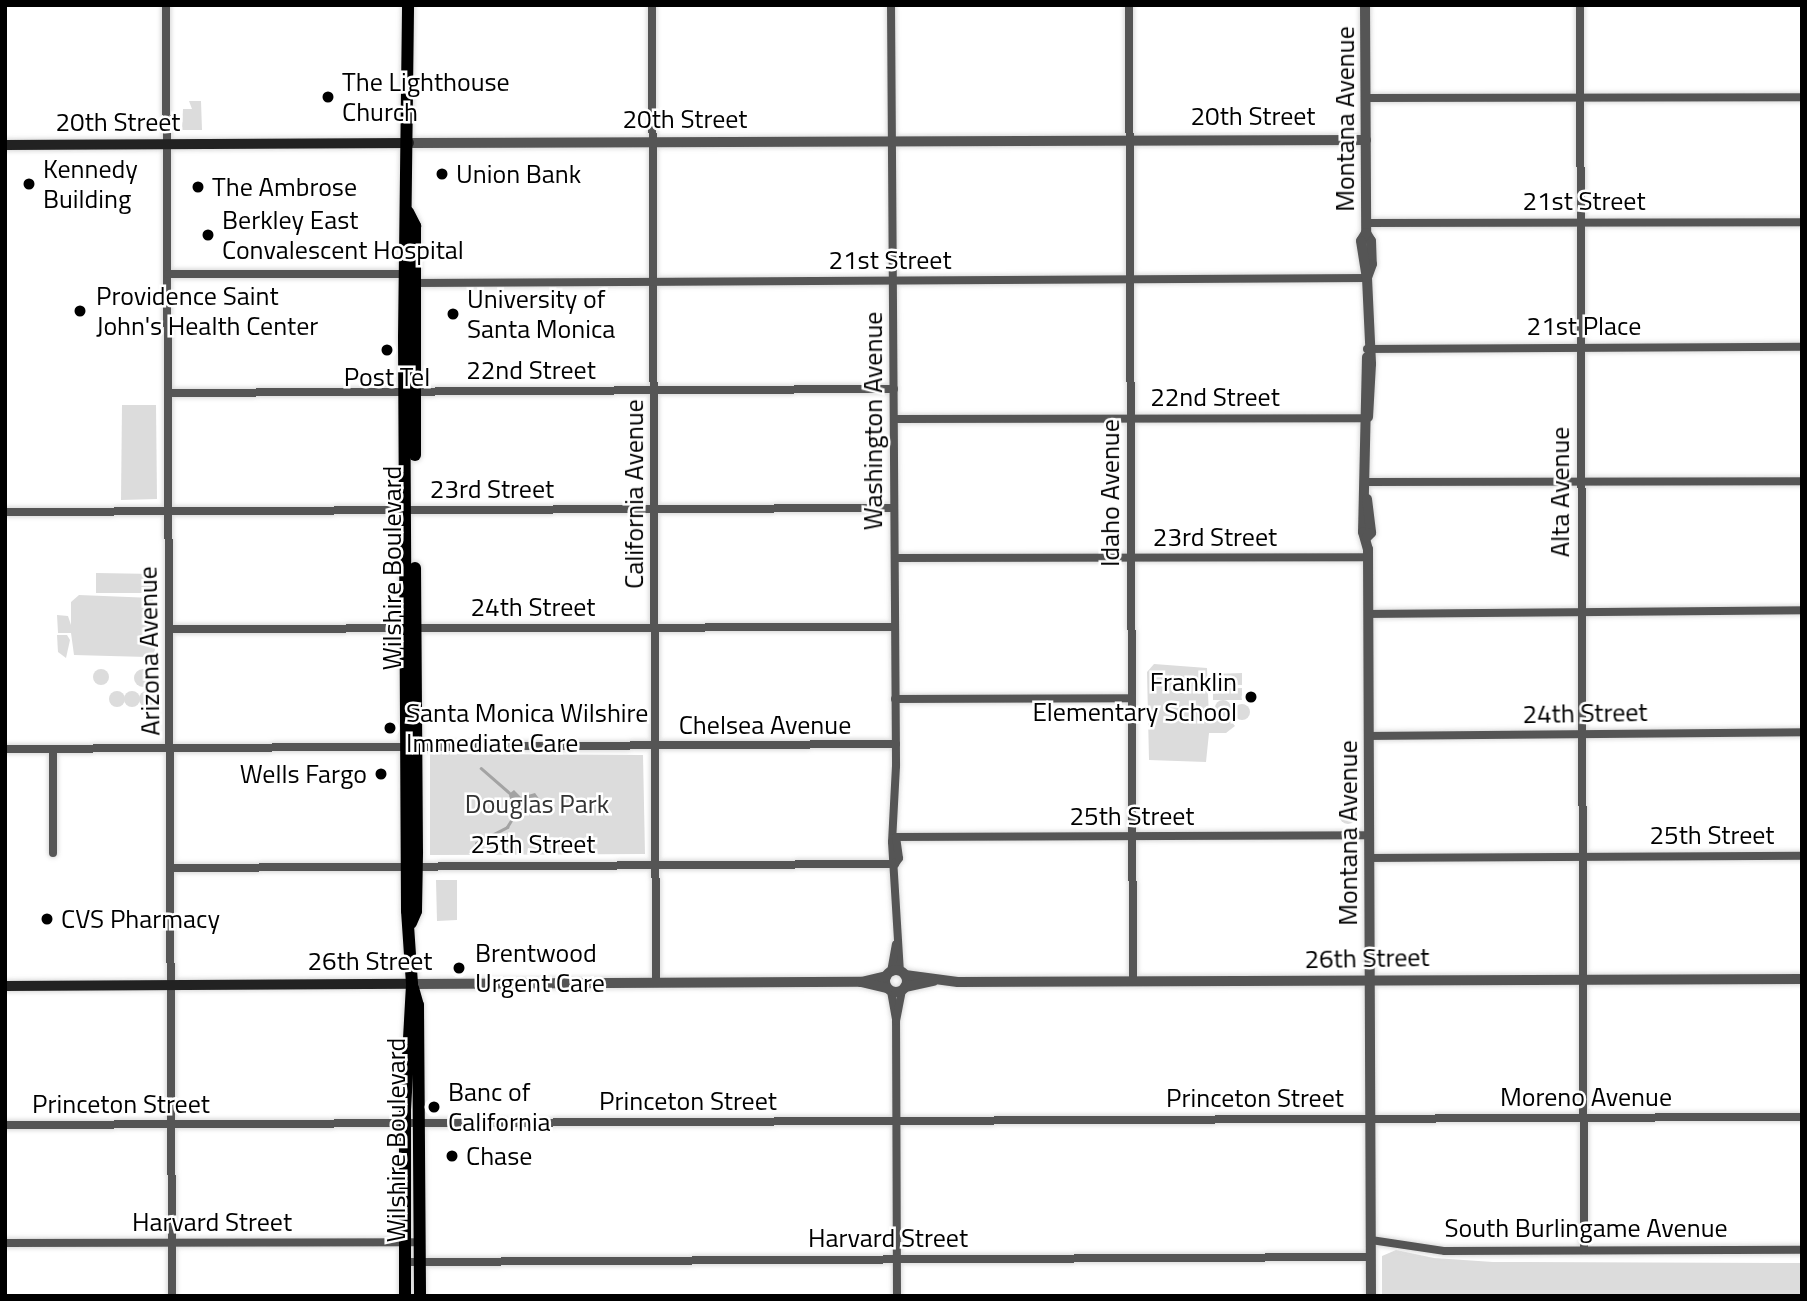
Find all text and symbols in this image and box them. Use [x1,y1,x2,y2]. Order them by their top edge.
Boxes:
street label: Montana Avenue [1329,26,1361,212]
place label: The Lighthouse Church [342,66,510,128]
marker: The Lighthouse Church [320,89,336,105]
street label: 20th Street [1191,100,1315,132]
street label: 20th Street [623,103,747,135]
street label: 20th Street [56,106,180,138]
place label: Kennedy Building [43,153,138,214]
place label: Union Bank [456,158,581,190]
marker: Union Bank [434,166,450,182]
place label: The Ambrose [212,171,357,203]
marker: Kennedy Building [21,176,37,192]
marker: The Ambrose [190,179,206,195]
street label: 21st Street [1522,185,1646,217]
place label: Berkley East Convalescent Hospital [222,204,464,266]
marker: Berkley East Convalescent Hospital [200,227,216,243]
street label: 21st Street [828,244,952,276]
place label: Providence Saint John's Health Center [96,280,318,342]
place label: University of Santa Monica [467,283,615,344]
marker: Providence Saint John's Health Center [70,301,90,321]
marker: University of Santa Monica [445,306,461,322]
street label: 21st Place [1527,310,1641,342]
street label: Washington Avenue [857,312,889,530]
marker: Post Tel [379,342,395,358]
street label: 22nd Street [466,354,596,386]
place label: Post Tel [344,361,430,393]
street label: 22nd Street [1150,381,1280,413]
street label: California Avenue [618,399,650,589]
street label: Idaho Avenue [1094,419,1126,567]
street label: Alta Avenue [1544,427,1576,557]
street label: Wilshire Boulevard [376,466,408,670]
street label: 23rd Street [430,473,554,505]
street label: 23rd Street [1153,521,1277,553]
street label: Arizona Avenue [132,566,166,736]
street label: 24th Street [471,591,595,623]
place label: Franklin Elementary School [1032,666,1237,728]
marker: Franklin Elementary School [1243,689,1259,705]
street label: 24th Street [1522,696,1648,730]
place label: Santa Monica Wilshire Immediate Care [406,697,648,758]
street label: Chelsea Avenue [679,709,851,741]
marker: Santa Monica Wilshire Immediate Care [380,718,400,738]
street label: Montana Avenue [1332,740,1364,926]
place label: Wells Fargo [240,758,367,790]
marker: Wells Fargo [373,766,389,782]
park label: Douglas Park [465,788,609,820]
street label: 25th Street [1070,800,1194,832]
street label: 25th Street [1650,819,1774,851]
street label: 25th Street [471,828,595,860]
place label: CVS Pharmacy [61,903,220,935]
marker: CVS Pharmacy [39,911,55,927]
place label: Brentwood Urgent Care [475,937,605,998]
street label: 26th Street [1304,941,1430,975]
street label: 26th Street [308,945,432,977]
marker: Brentwood Urgent Care [449,958,469,978]
street label: Wilshire Boulevard [380,1038,412,1242]
place label: Banc of California [448,1076,551,1138]
street label: Moreno Avenue [1500,1081,1672,1113]
street label: Princeton Street [1166,1082,1344,1114]
street label: Princeton Street [599,1085,777,1117]
street label: Princeton Street [32,1088,210,1120]
marker: Banc of California [426,1099,442,1115]
place label: Chase [466,1140,532,1172]
marker: Chase [444,1148,460,1164]
street label: Harvard Street [132,1206,292,1238]
street label: South Burlingame Avenue [1444,1212,1728,1244]
street label: Harvard Street [808,1222,968,1254]

